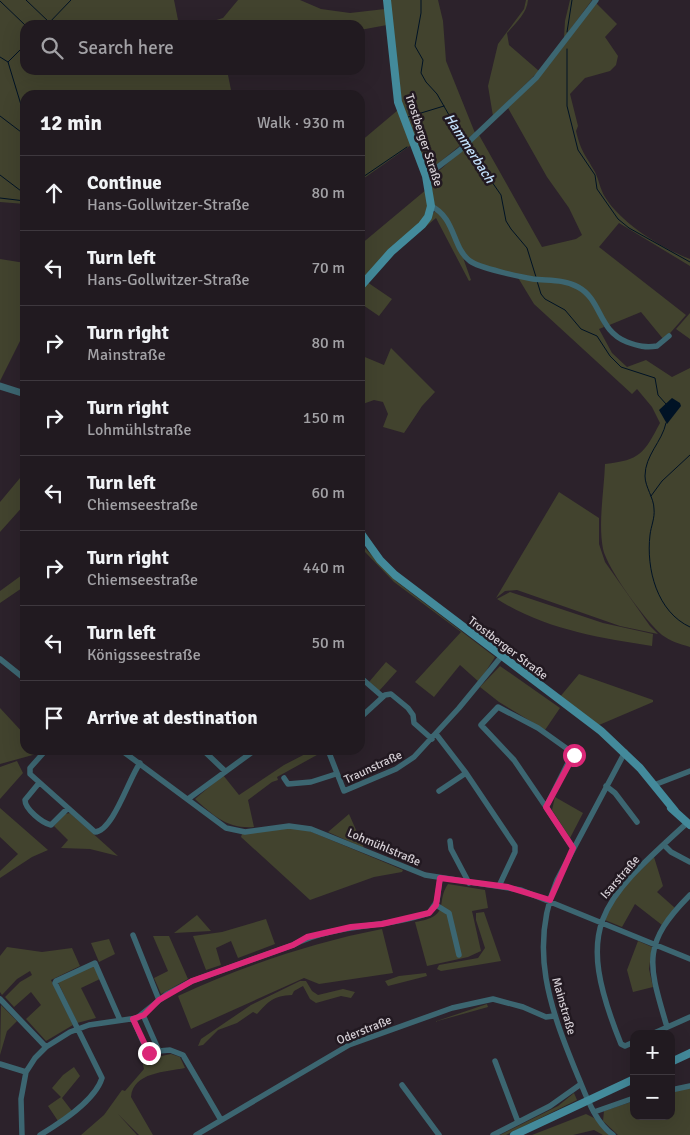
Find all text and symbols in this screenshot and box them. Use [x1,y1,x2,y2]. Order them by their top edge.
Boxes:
search box [20,20,365,75]
icon: search [38,34,66,62]
text: Search here [78,36,174,60]
street label: Trostberger Straße [402,92,445,188]
text: 12 min [40,110,102,136]
water label: Hammerbach [441,110,499,187]
text: Walk · 930 m [257,113,345,133]
text: Continue [87,171,162,195]
icon: ahead [40,179,68,207]
text: 80 m [311,183,345,203]
text: Hans-Gollwitzer-Straße [87,195,250,215]
text: Turn left [87,246,156,270]
icon: left [40,254,68,282]
text: 70 m [311,258,345,278]
text: Hans-Gollwitzer-Straße [87,270,250,290]
text: Turn right [87,321,169,345]
icon: right [40,329,68,357]
text: 80 m [311,333,345,353]
text: Mainstraße [87,345,166,365]
text: Turn right [87,396,169,420]
icon: right [40,404,68,432]
text: 150 m [303,408,345,428]
text: Lohmühlstraße [87,420,191,440]
text: Turn left [87,471,156,495]
icon: left [40,479,68,507]
text: 60 m [311,483,345,503]
text: Chiemseestraße [87,495,198,515]
text: Turn right [87,546,169,570]
icon: right [40,554,68,582]
text: 440 m [303,558,345,578]
text: Chiemseestraße [87,570,198,590]
street label: Trostberger Straße [465,614,551,683]
text: Turn left [87,621,156,645]
icon: left [40,629,68,657]
text: 50 m [311,633,345,653]
text: Königsseestraße [87,645,201,665]
icon: arrive [40,704,68,732]
text: Arrive at destination [87,706,258,730]
route start [563,744,586,767]
street label: Traunstraße [342,748,405,787]
street label: Lohmühlstraße [345,825,423,870]
street label: Isarstraße [597,853,643,902]
street label: Mainstraße [548,976,579,1037]
street label: Oderstraße [334,1013,394,1048]
map controls [630,1030,675,1120]
button: + [630,1030,675,1075]
route end [138,1042,161,1065]
button: − [630,1075,675,1120]

